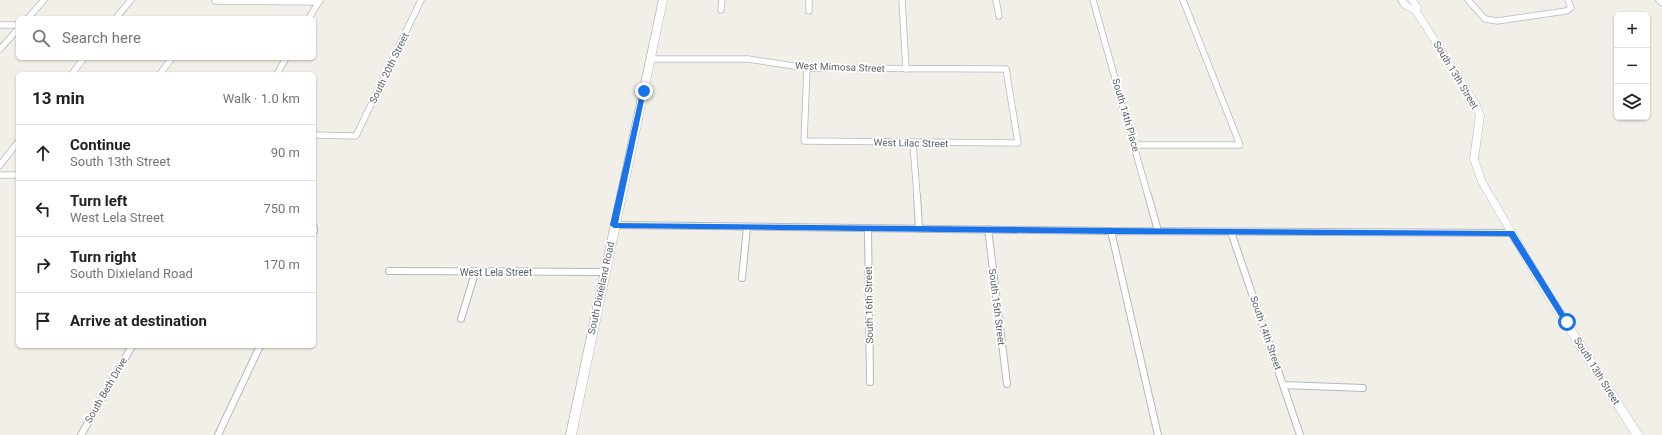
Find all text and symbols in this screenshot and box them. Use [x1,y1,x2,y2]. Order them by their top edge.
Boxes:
map controls [1614,12,1650,120]
button: + [1614,12,1650,48]
search box [16,16,316,60]
icon: search [30,27,52,49]
text: Search here [62,29,141,47]
street label: South 20th Street [367,31,411,105]
street label: South 13th Street [1431,39,1481,111]
button: − [1614,48,1650,84]
street label: West Mimosa Street [795,60,885,74]
street label: South 14th Place [1110,77,1142,153]
route end [635,82,653,100]
button: layers [1614,84,1650,120]
text: 13 min [32,88,85,108]
text: Walk · 1.0 km [223,91,300,106]
text: Continue [70,136,131,154]
street label: West Lilac Street [874,137,948,149]
icon: ahead [32,142,54,164]
text: 90 m [271,145,300,160]
text: South 13th Street [70,154,170,169]
text: Turn left [70,192,127,210]
icon: left [32,198,54,220]
text: 750 m [263,201,300,216]
text: West Lela Street [70,210,164,225]
street label: South Dixieland Road [586,241,616,335]
text: Turn right [70,248,136,266]
icon: right [32,254,54,276]
text: 170 m [263,257,300,272]
text: South Dixieland Road [70,266,193,281]
street label: South 16th Street [863,266,875,344]
street label: West Lela Street [460,267,532,278]
street label: South 15th Street [987,268,1007,346]
street label: South 14th Street [1248,295,1284,371]
icon: arrive [32,310,54,332]
text: Arrive at destination [70,312,207,330]
route start [1558,313,1576,331]
street label: South 13th Street [1572,335,1622,407]
street label: South Beth Drive [83,355,129,425]

